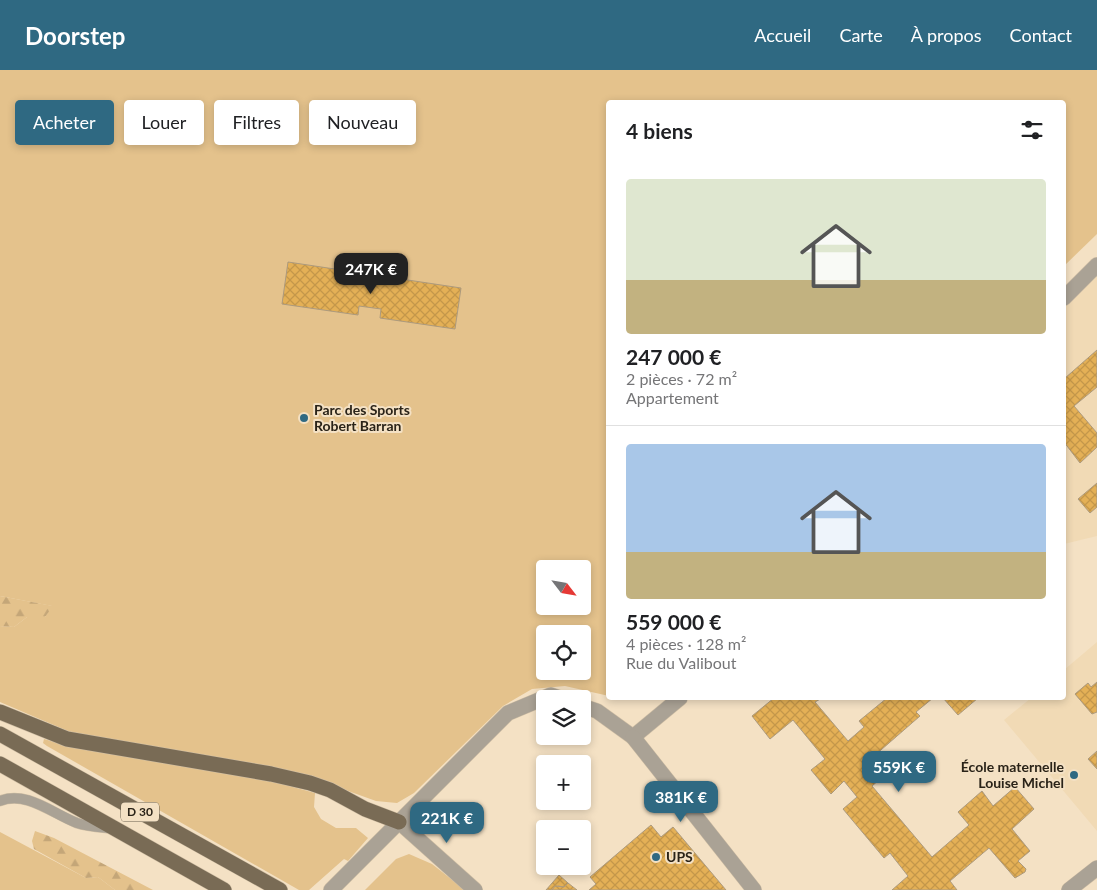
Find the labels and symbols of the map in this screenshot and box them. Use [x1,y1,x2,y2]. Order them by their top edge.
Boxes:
pin: 247K € [330,252,412,295]
place label: Parc des Sports Robert Barran [314,401,410,434]
marker: Parc des Sports Robert Barran [298,412,310,424]
north arrow [536,560,591,615]
pin: 559K € [858,750,940,793]
place label: École maternelle Louise Michel [961,758,1065,791]
marker: École maternelle Louise Michel [1068,769,1080,781]
pin: 381K € [640,780,722,823]
road number: D 30 [121,802,159,822]
pin: 221K € [406,802,488,844]
place label: UPS [666,848,693,865]
marker: UPS [650,851,662,863]

